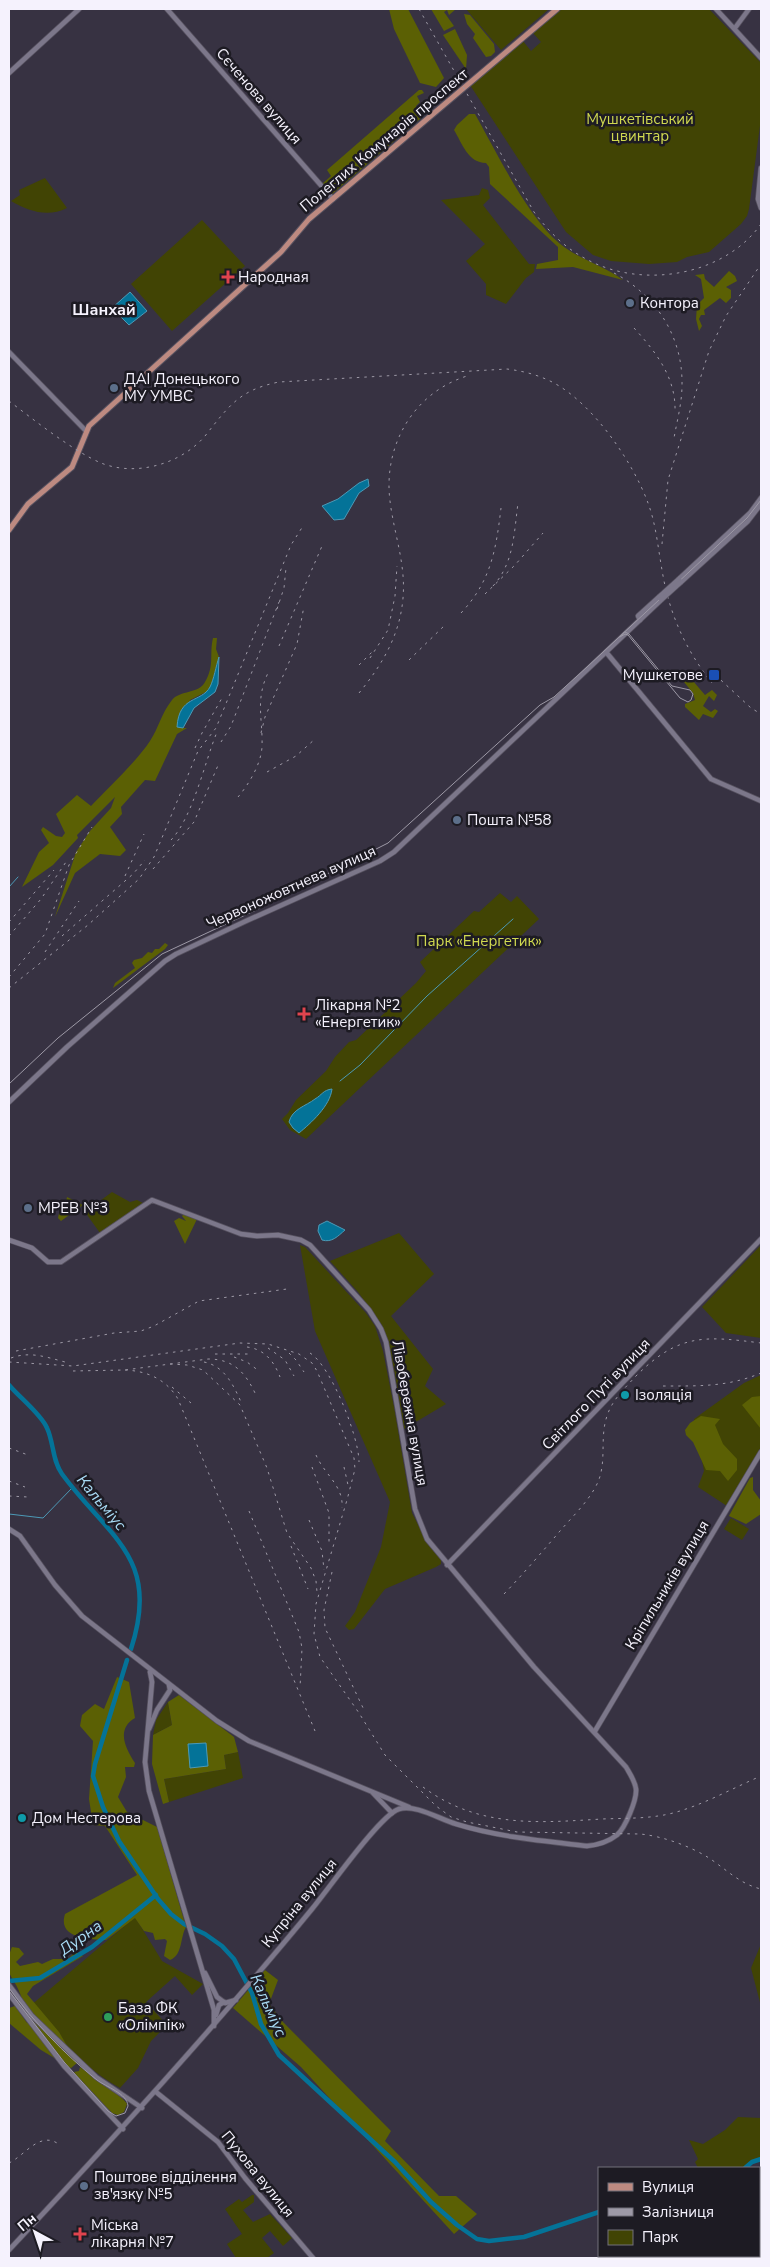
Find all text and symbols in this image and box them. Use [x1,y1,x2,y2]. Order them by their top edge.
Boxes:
street label: Сєченова вулиця [212,44,306,148]
street label: Полеглих Комунарів проспект [296,63,473,216]
park label: Мушкетівський цвинтар [586,109,694,146]
place label: Народная [238,267,309,287]
marker: Народная [222,271,234,283]
place label: Контора [640,293,699,313]
marker: Контора [624,297,636,309]
district label: Шанхай [72,299,136,321]
place label: ДАІ Донецького МУ УМВС [124,369,240,406]
marker: ДАІ Донецького МУ УМВС [108,382,120,394]
place label: Мушкетове [623,665,703,685]
marker: Мушкетове [707,668,721,682]
place label: Пошта №58 [467,810,552,830]
marker: Пошта №58 [451,814,463,826]
street label: Червоножовтнева вулиця [203,841,379,933]
park label: Парк «Енергетик» [416,931,542,951]
place label: Лікарня №2 «Енергетик» [315,995,401,1032]
marker: Лікарня №2 «Енергетик» [297,1007,311,1021]
place label: МРЕВ №3 [38,1198,108,1218]
marker: МРЕВ №3 [22,1202,34,1214]
street label: Світлого Путі вулиця [537,1334,655,1454]
street label: Лівобережна вулиця [387,1339,433,1487]
place label: Ізоляція [635,1385,692,1405]
marker: Ізоляція [619,1389,631,1401]
water label: Кальміус [71,1470,131,1536]
street label: Кріпильників вулиця [620,1517,714,1653]
place label: Дом Нестерова [32,1808,141,1828]
marker: Дом Нестерова [16,1812,28,1824]
street label: Купріна вулиця [257,1854,341,1952]
water label: Дурна [54,1915,107,1961]
water label: Кальміус [244,1970,292,2041]
place label: База ФК «Олімпік» [118,1998,185,2035]
marker: База ФК «Олімпік» [102,2011,114,2023]
street label: Пухова вулиця [217,2127,299,2221]
place label: Поштове відділення зв'язку №5 [94,2167,237,2204]
legend [598,2167,760,2257]
text: Вулиця [642,2177,694,2197]
marker: Поштове відділення зв'язку №5 [78,2180,90,2192]
text: Залізниця [642,2202,714,2222]
north arrow [10,2207,60,2257]
text: Пн [13,2209,40,2236]
place label: Міська лікарня №7 [91,2215,174,2252]
marker: Міська лікарня №7 [73,2227,87,2241]
text: Парк [642,2227,678,2247]

